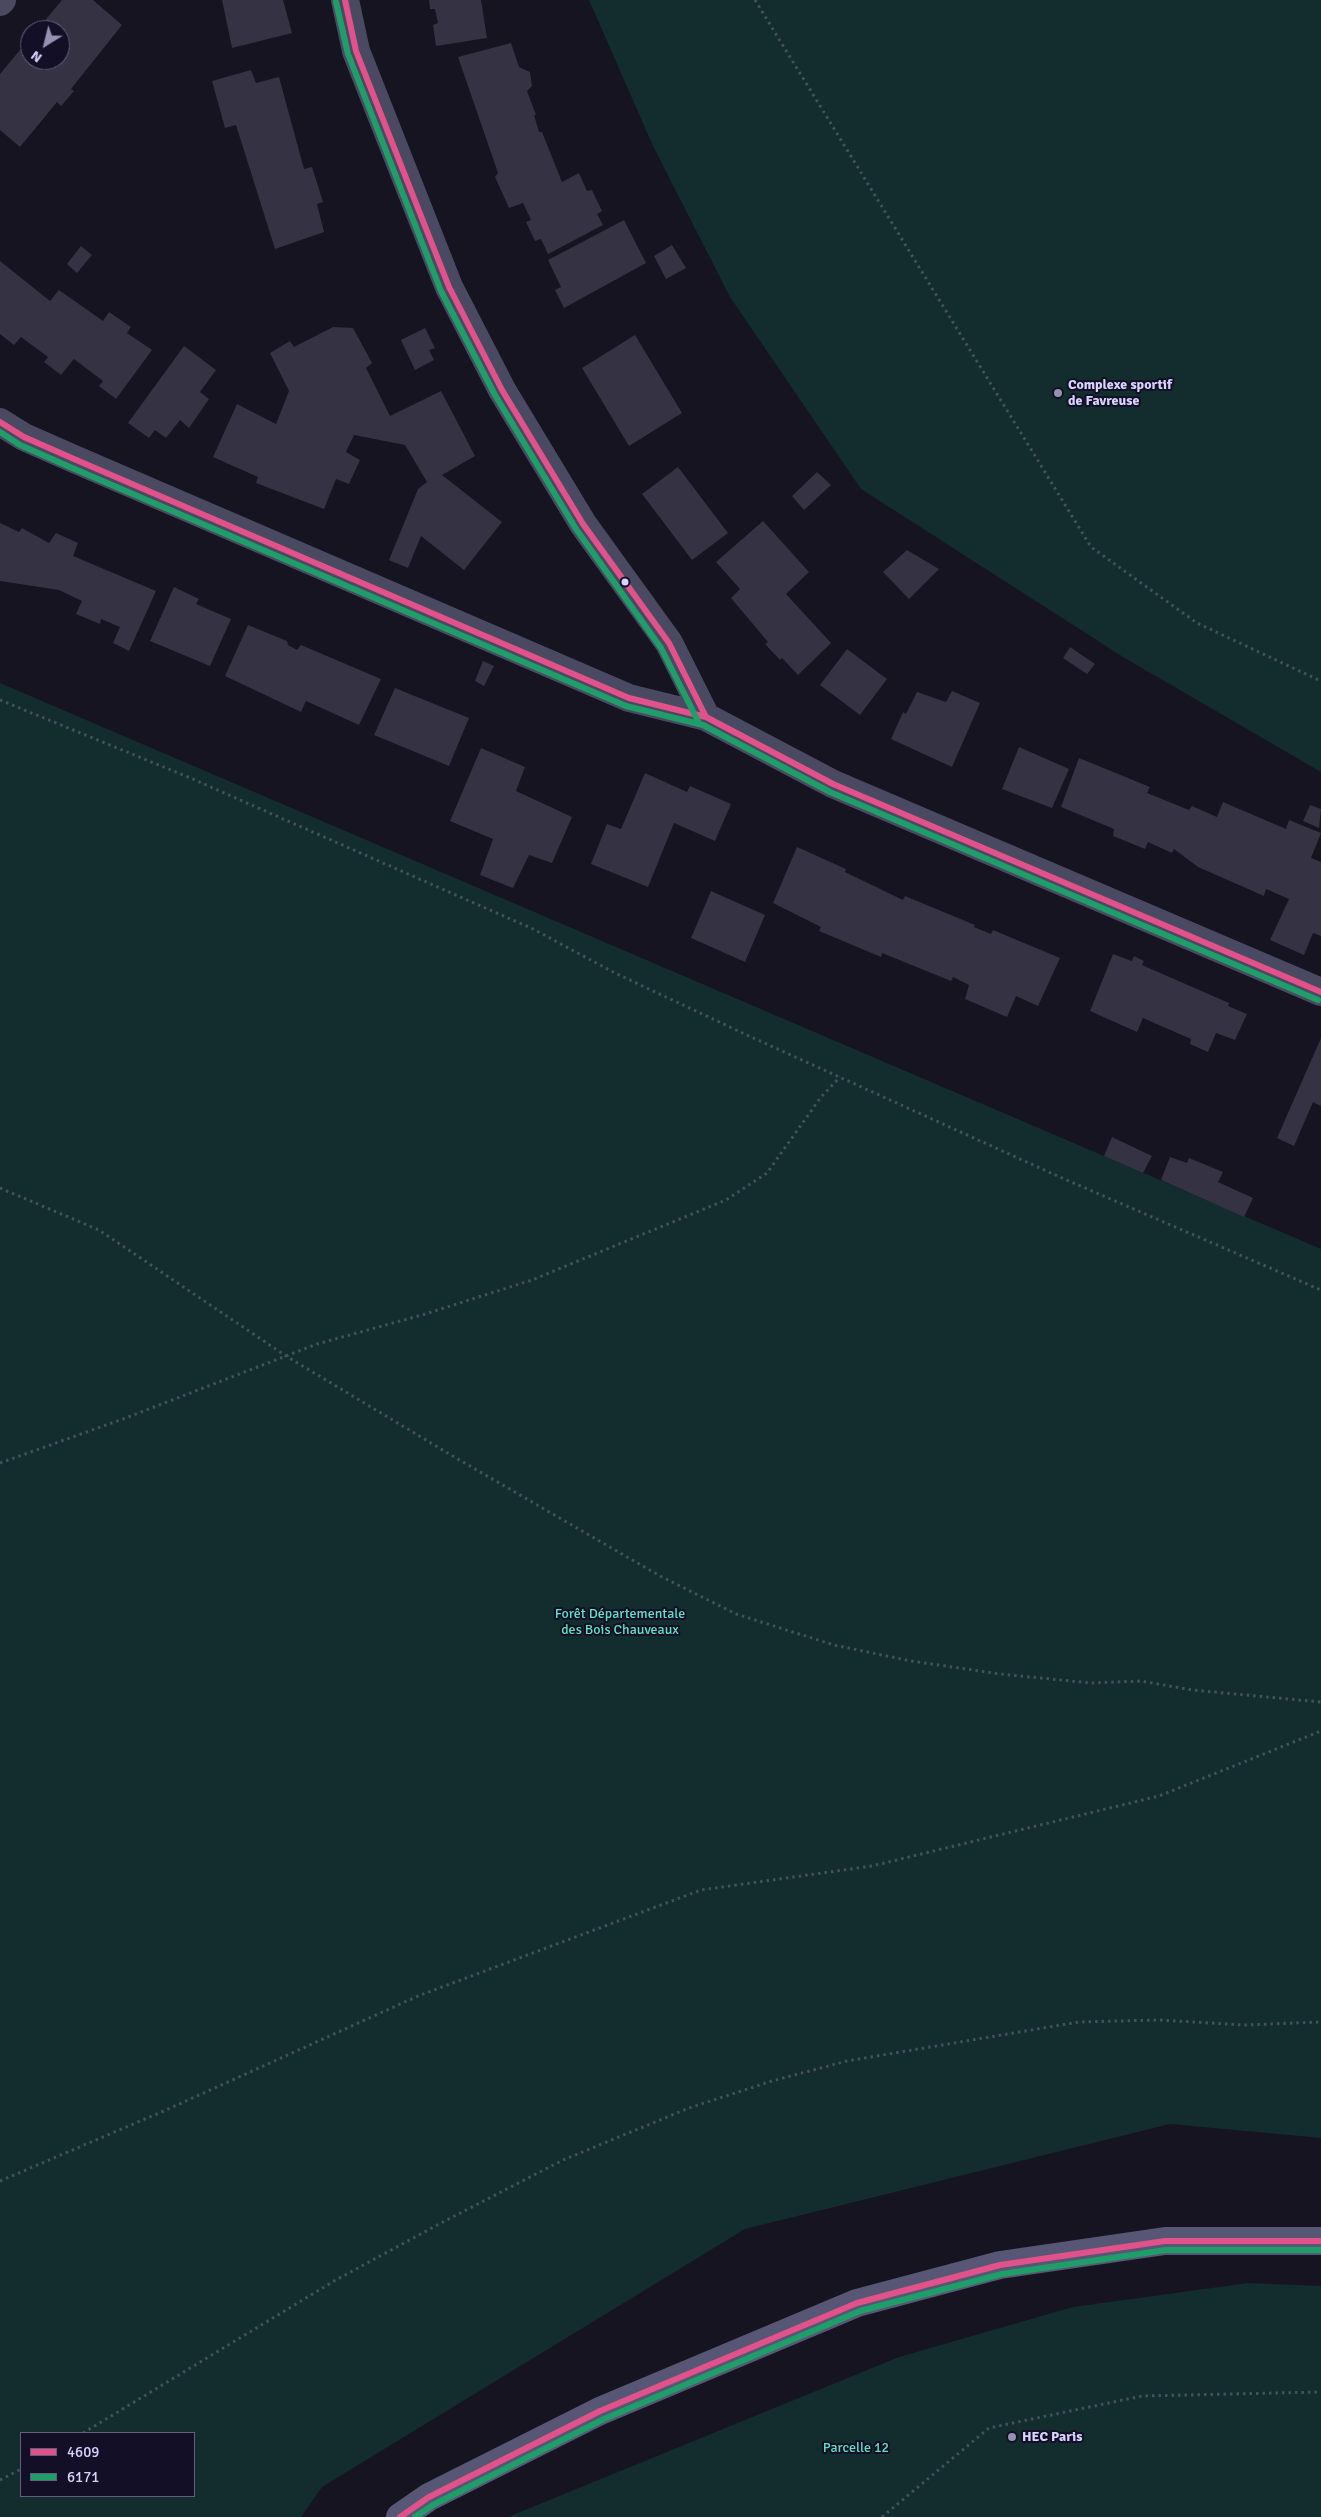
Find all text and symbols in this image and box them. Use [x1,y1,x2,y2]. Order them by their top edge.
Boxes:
north arrow [20,20,70,70]
text: N [28,47,45,66]
place label: Complexe sportif de Favreuse [1068,377,1172,410]
marker: Complexe sportif de Favreuse [1052,387,1064,399]
unlabelled marker [620,577,630,587]
park label: Forêt Départementale des Bois Chauveaux [555,1606,685,1638]
place label: HEC Paris [1022,2429,1082,2445]
marker: HEC Paris [1006,2431,1018,2443]
legend [20,2432,195,2497]
park label: Parcelle 12 [823,2440,889,2456]
text: 4609 [67,2443,99,2461]
text: 6171 [67,2468,99,2486]

